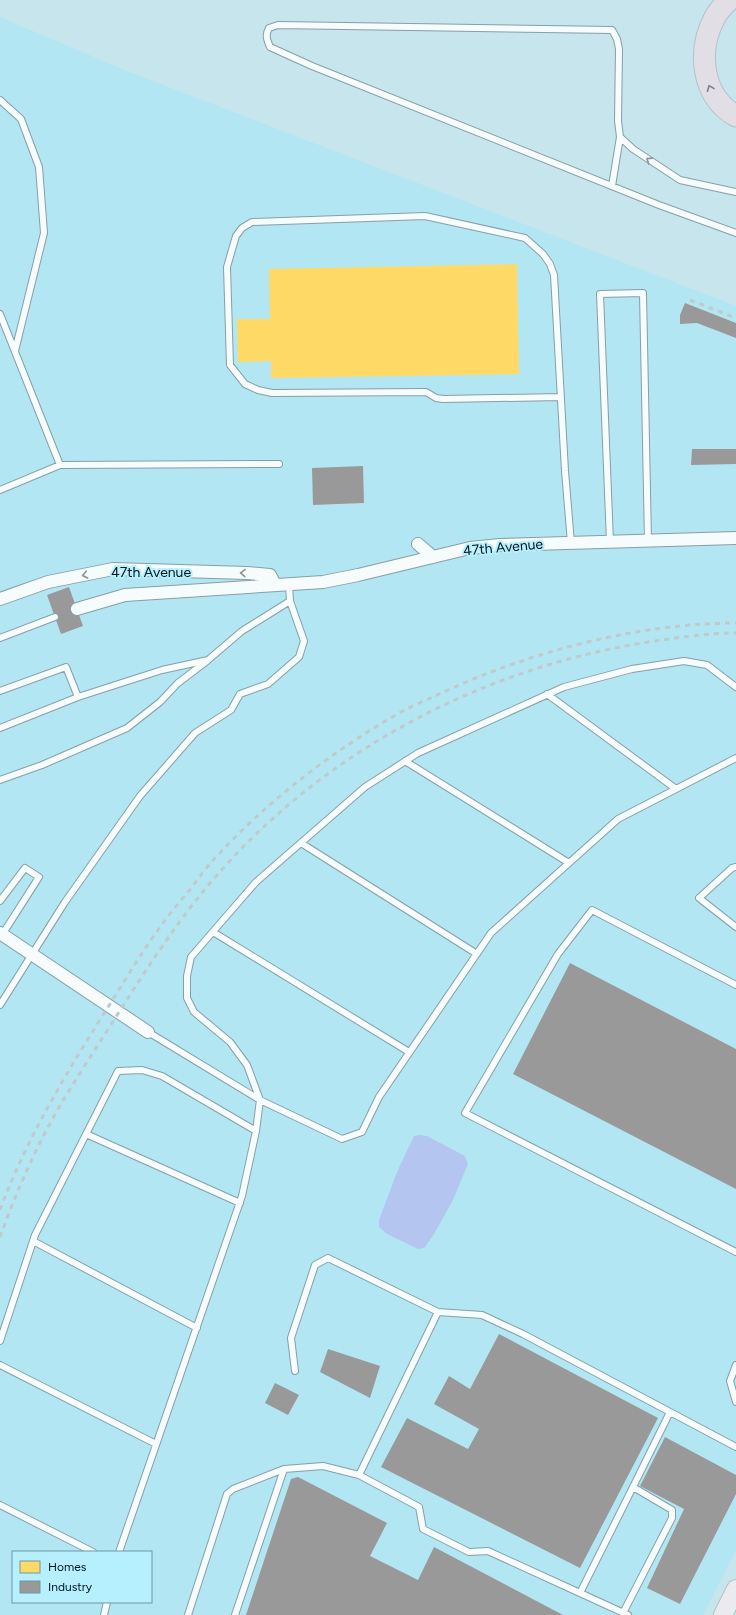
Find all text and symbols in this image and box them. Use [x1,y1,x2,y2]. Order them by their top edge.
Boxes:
one-way arrow [707,84,715,91]
one-way arrow [646,157,653,164]
street label: 47th Avenue [462,536,544,559]
street label: 47th Avenue [111,564,191,581]
one-way arrow [240,568,246,577]
one-way arrow [82,570,88,578]
legend [12,1551,152,1603]
text: Homes [48,1560,87,1574]
text: Industry [48,1580,93,1594]

